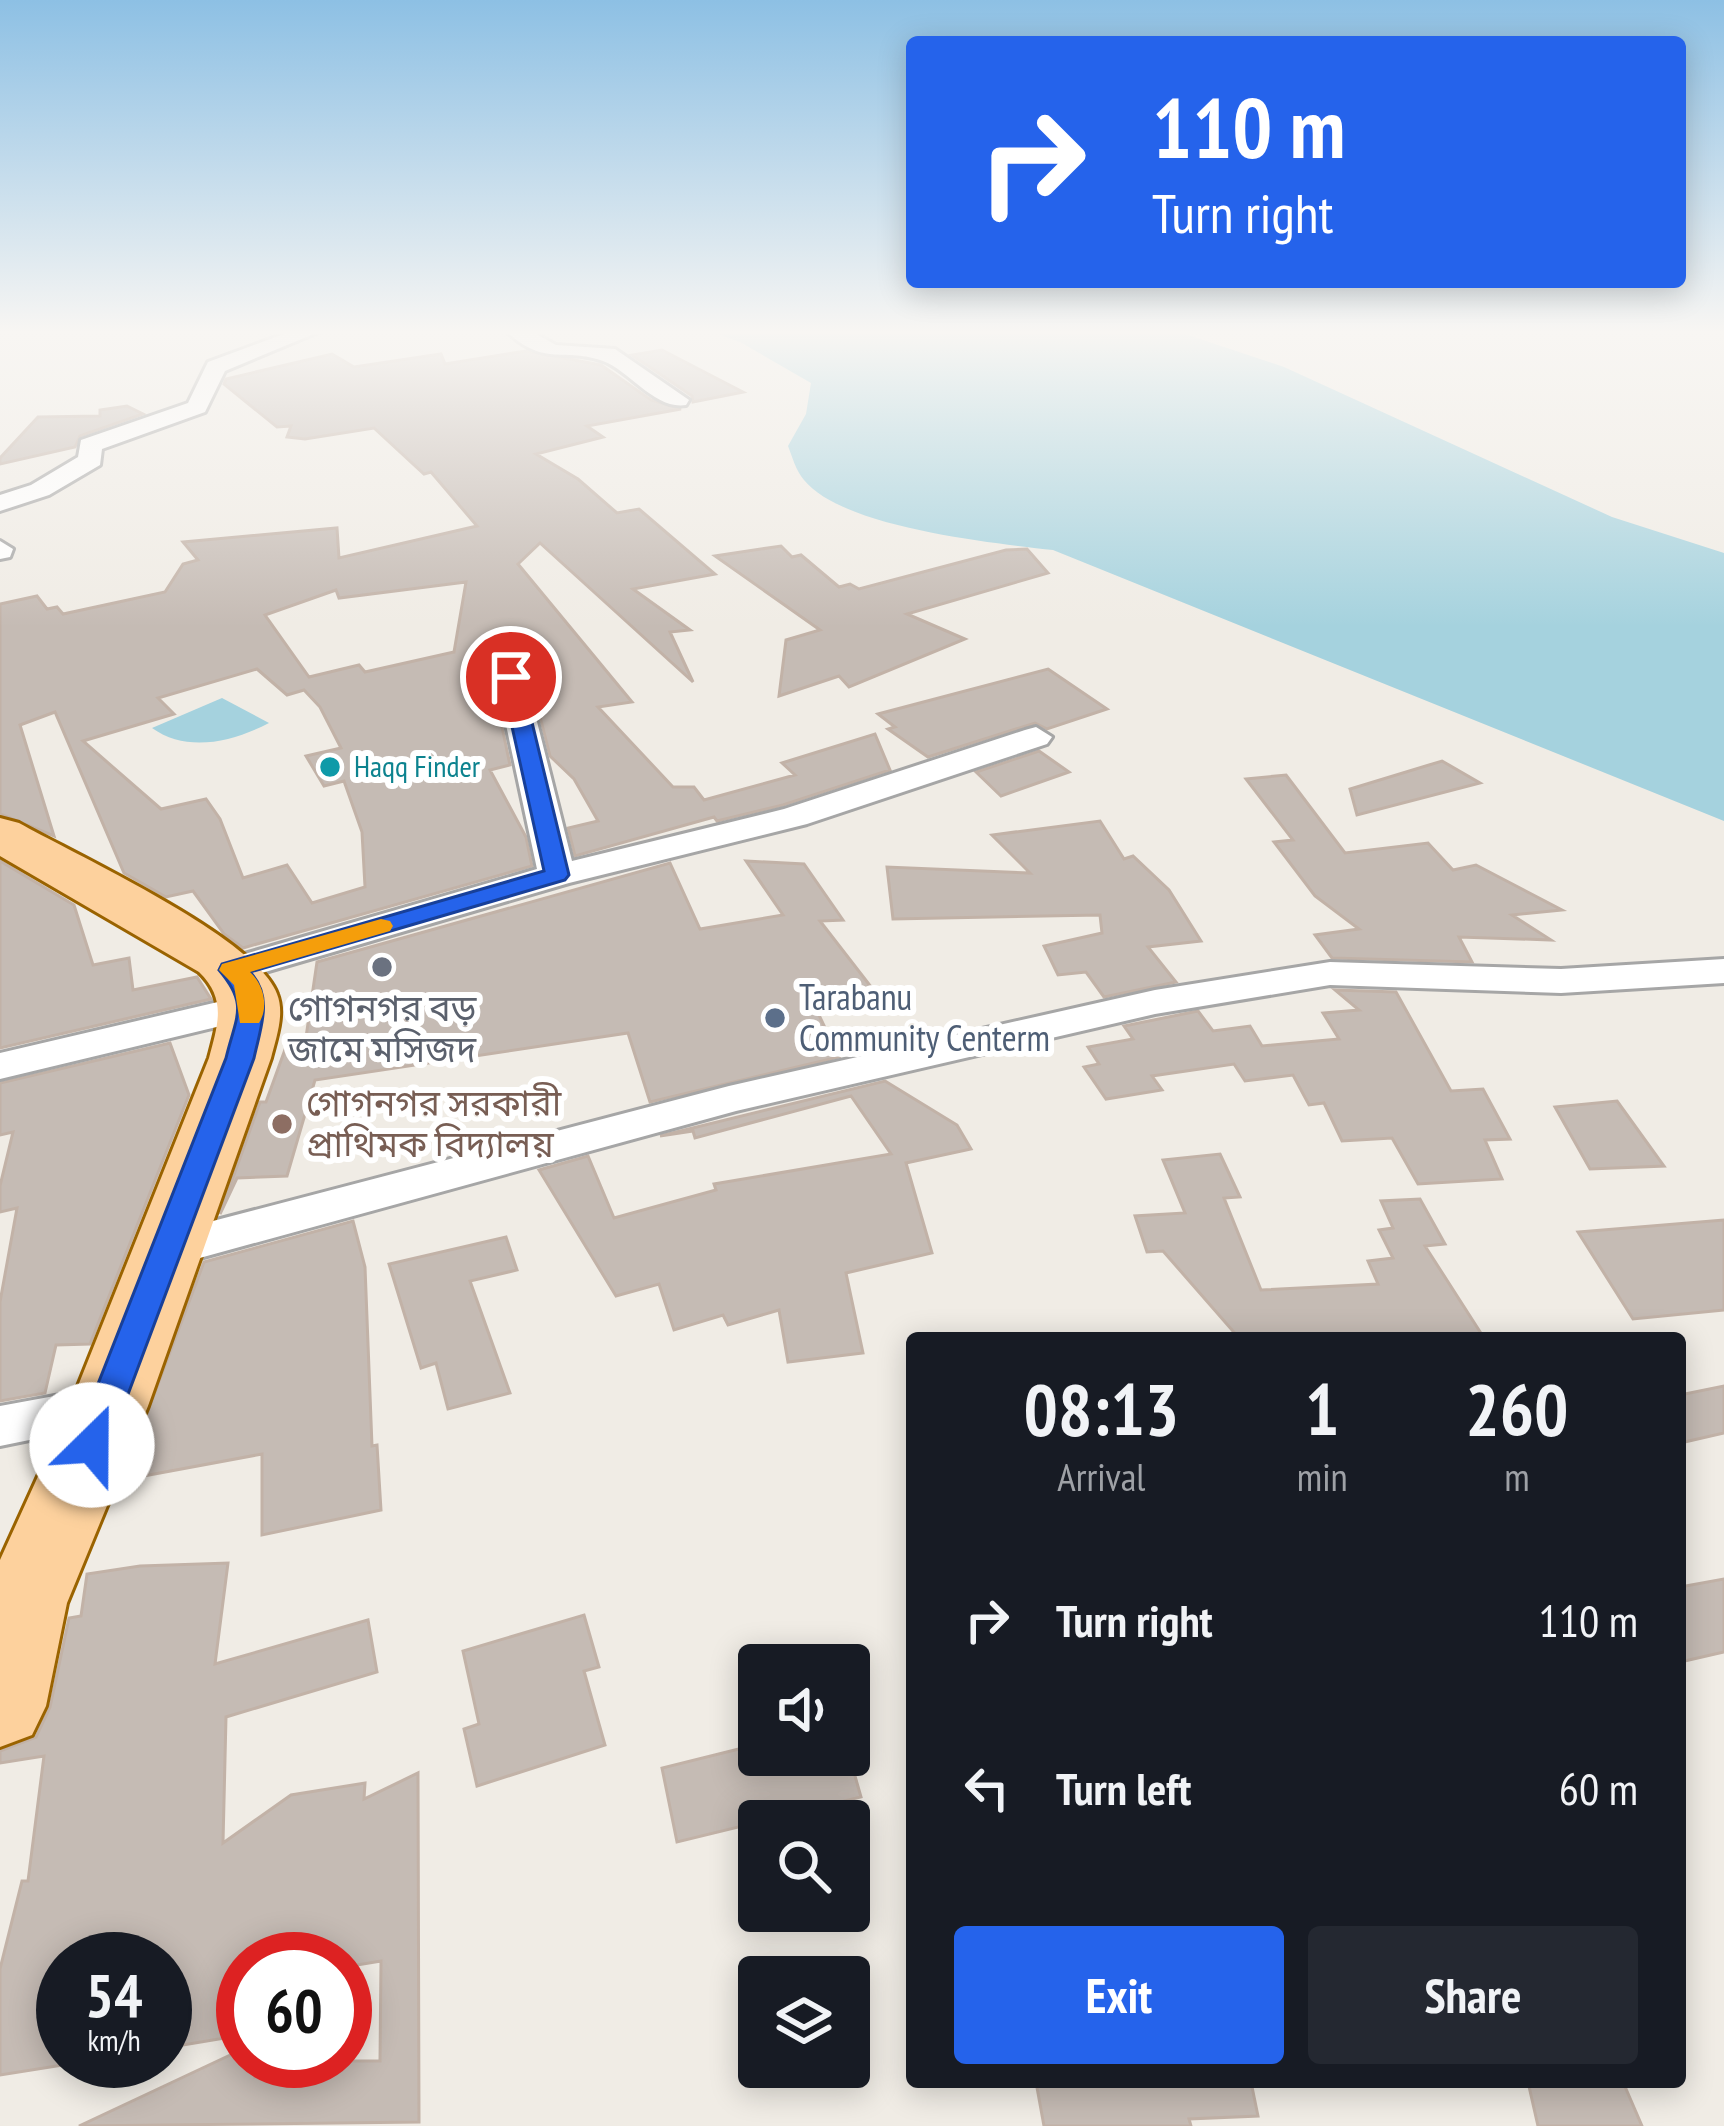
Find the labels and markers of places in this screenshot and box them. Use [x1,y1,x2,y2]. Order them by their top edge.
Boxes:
pin [460,626,562,728]
place label: Haqq Finder [354,746,481,785]
marker: Haqq Finder [317,754,343,780]
marker: গোগনগর বড় জামে মসিজদ [369,954,395,980]
place label: Tarabanu Community Centerm [799,973,1050,1061]
place label: গোগনগর বড় জামে মসিজদ [287,984,477,1072]
marker: Tarabanu Community Centerm [762,1005,788,1031]
place label: গোগনগর সরকারী প্রাথিমক বিদ্যালয় [306,1079,562,1167]
marker: গোগনগর সরকারী প্রাথিমক বিদ্যালয় [269,1111,295,1137]

